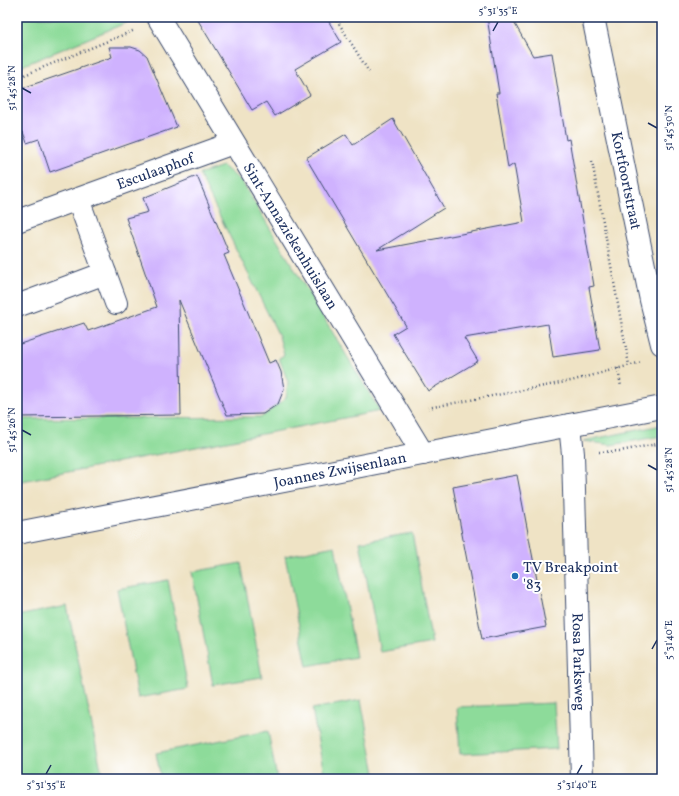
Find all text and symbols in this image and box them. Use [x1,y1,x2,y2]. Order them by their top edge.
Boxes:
text: 5°31'35"E [479,4,517,18]
text: 51°45'28"N [5,65,19,111]
text: 51°45'30"N [662,105,676,151]
street label: Kortfoortstraat [605,130,645,232]
street label: Esculaaphof [114,148,199,196]
street label: Sint-Annaziekenhuislaan [237,159,342,314]
text: 51°45'26"N [5,407,19,453]
text: 51°45'28"N [662,447,676,493]
street label: Joannes Zwijsenlaan [272,448,408,495]
place label: TV Breakpoint '83 [523,558,618,596]
marker: TV Breakpoint '83 [510,571,520,581]
street label: Rosa Parksweg [565,613,589,711]
text: 5°31'40"E [662,620,676,660]
text: 5°31'35"E [27,778,65,792]
text: 5°31'40"E [557,778,597,792]

